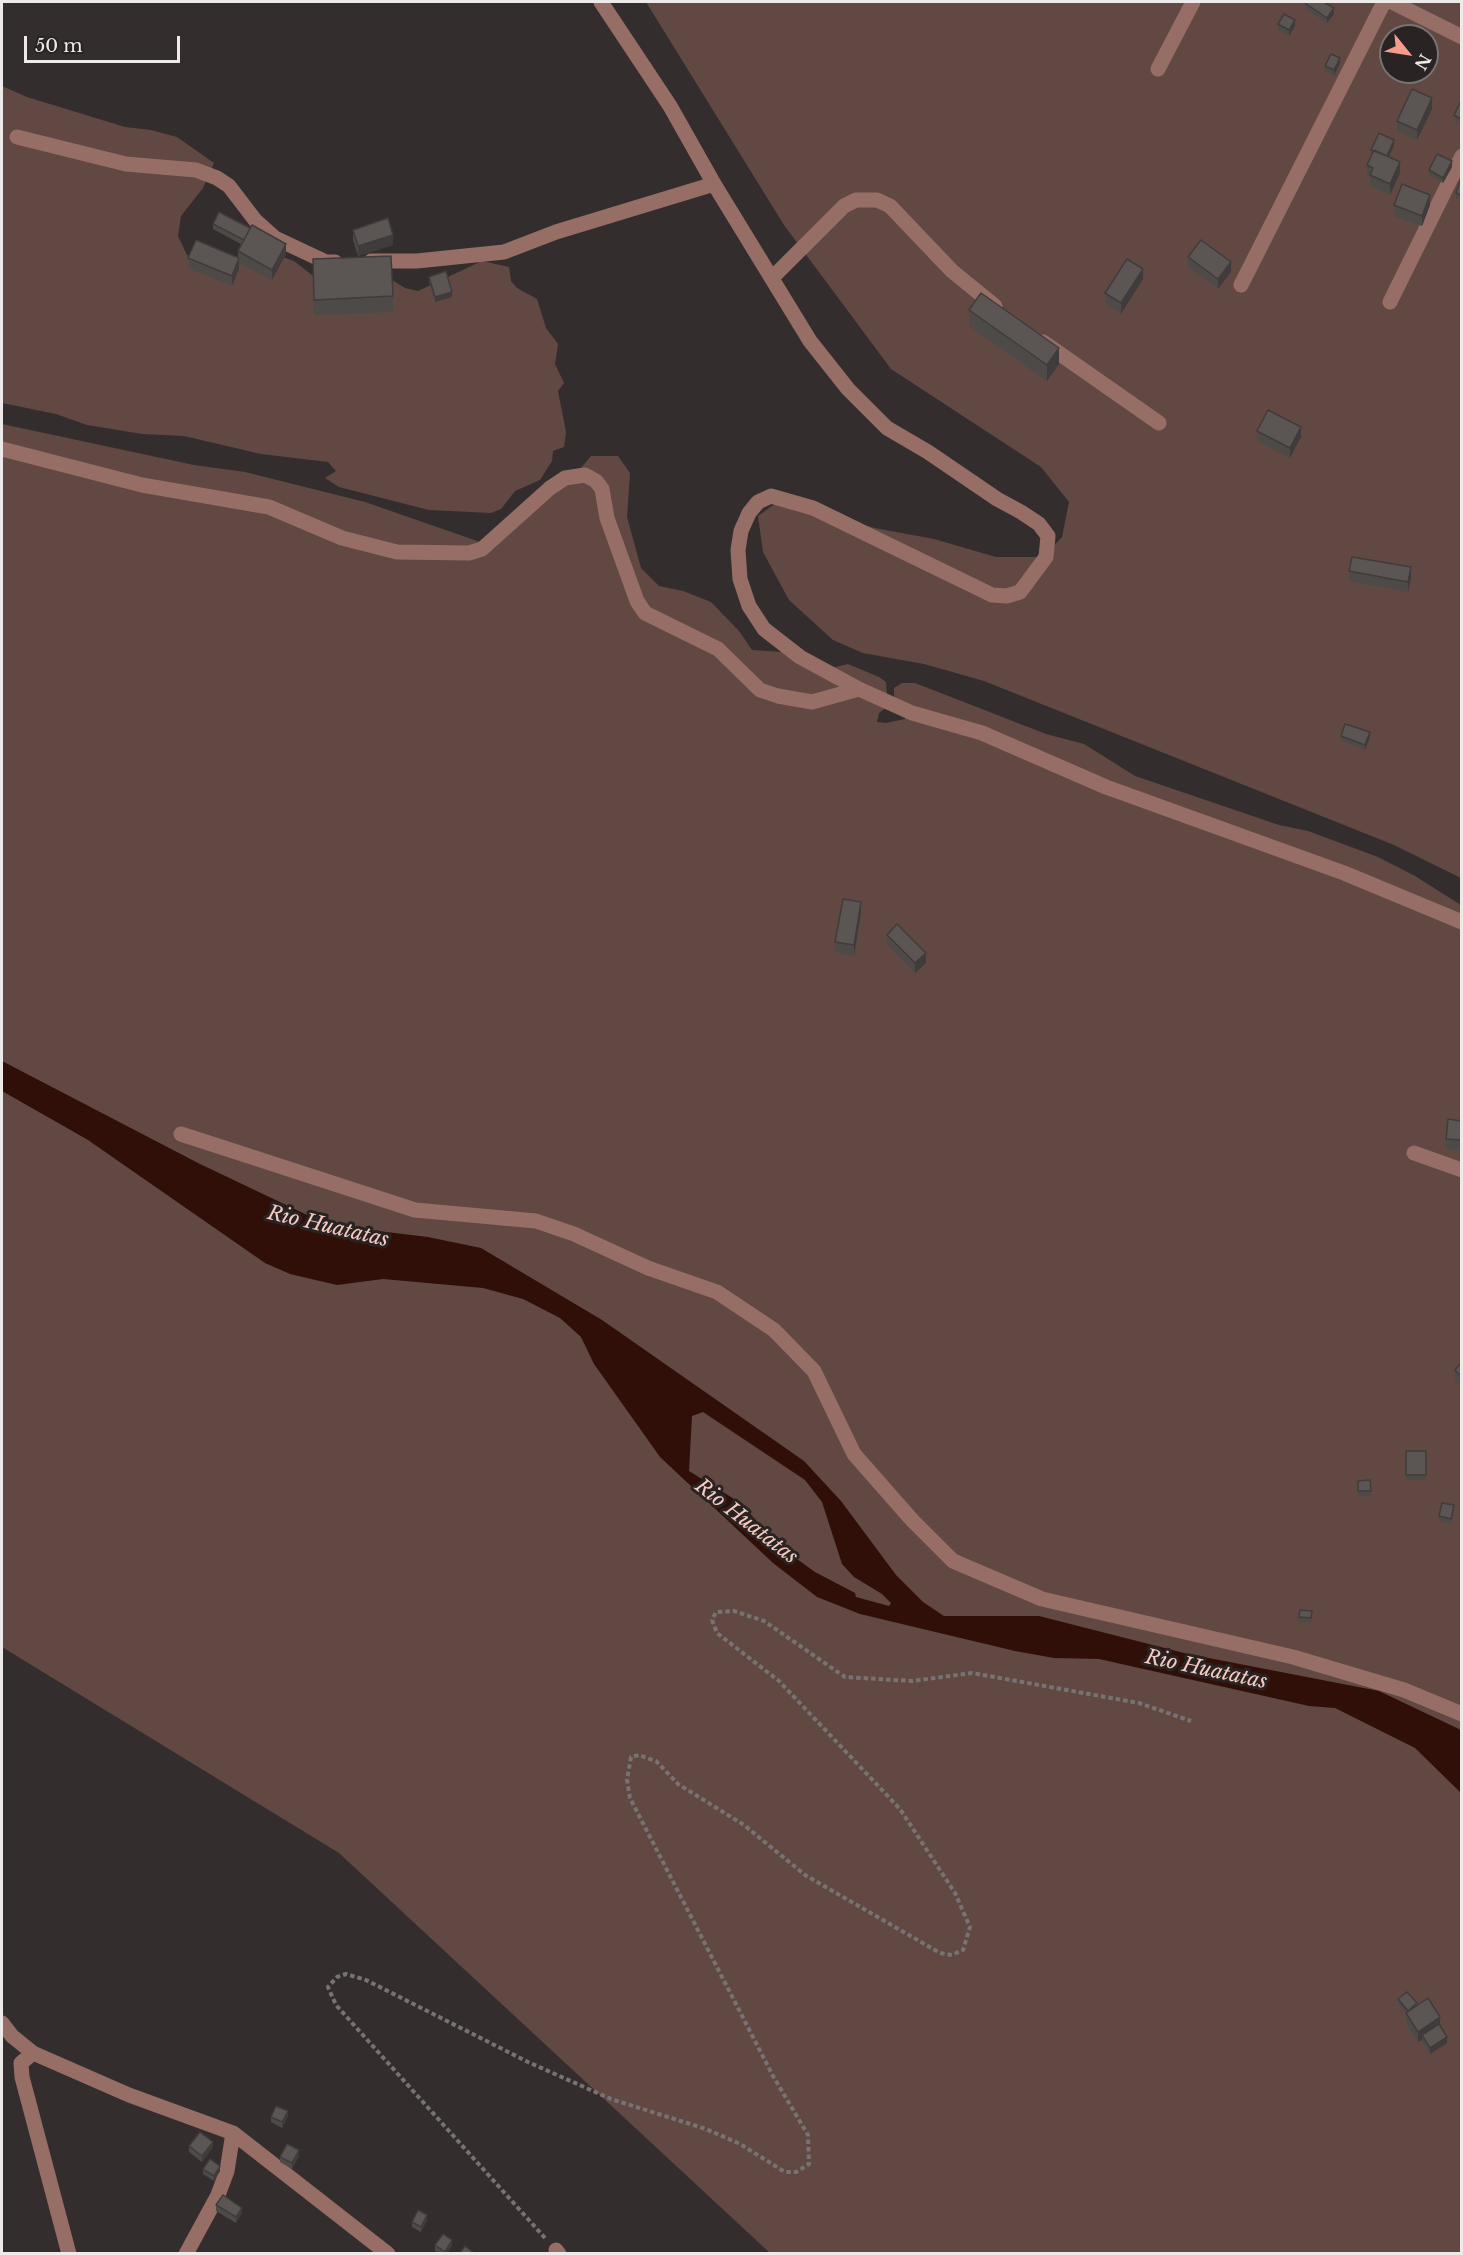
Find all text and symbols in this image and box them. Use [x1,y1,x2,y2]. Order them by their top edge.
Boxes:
scale bar [27,24,183,62]
north arrow [1379,24,1439,84]
text: 50 m [35,35,83,57]
text: N [1410,50,1435,74]
water label: Rio Huatatas [265,1201,391,1253]
water label: Rio Huatatas [690,1474,802,1570]
water label: Rio Huatatas [1143,1645,1269,1695]

